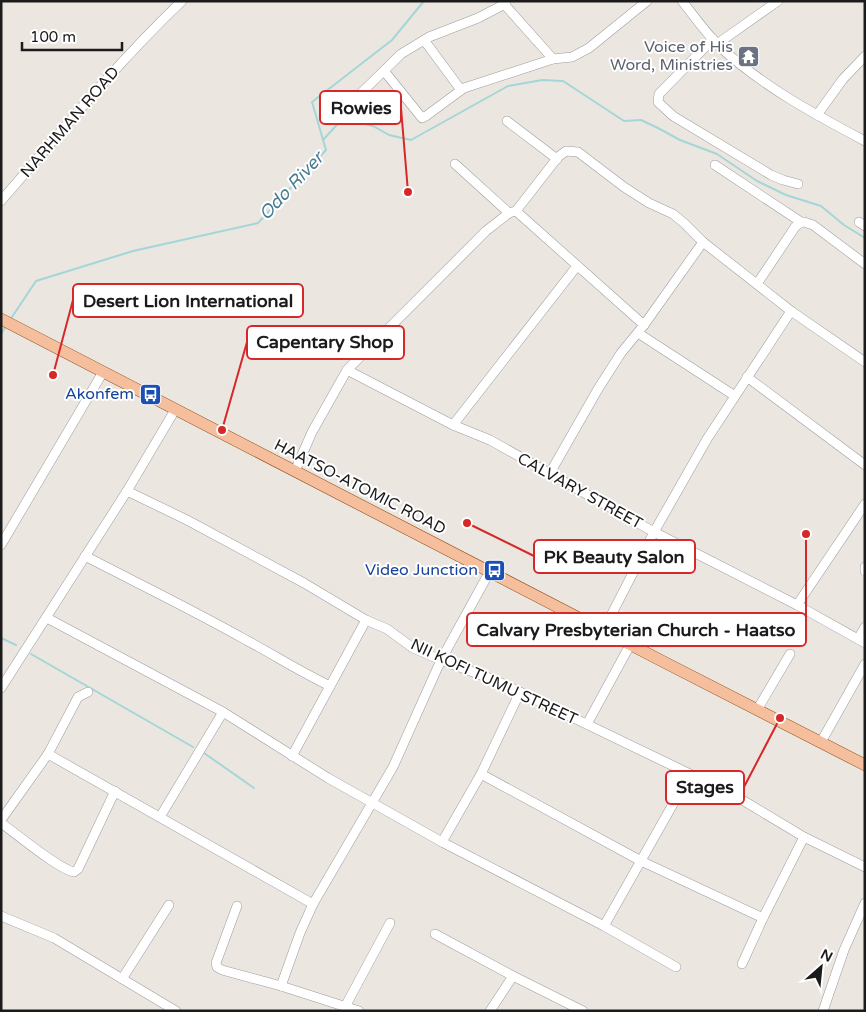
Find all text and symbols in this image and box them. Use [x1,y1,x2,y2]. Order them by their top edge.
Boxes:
scale bar [22,20,122,52]
text: 100 m [30,28,76,46]
place label: Voice of His Word, Ministries [610,37,733,75]
temple icon: Voice of His Word, Ministries [737,44,761,68]
street label: NARHMAN ROAD [16,62,124,182]
callout: Rowies [320,91,401,124]
text: Rowies [330,97,392,119]
water label: Odo River [254,146,329,225]
callout: Desert Lion International [73,284,303,317]
text: Desert Lion International [83,290,293,312]
callout: Capentary Shop [247,326,404,359]
text: Capentary Shop [256,331,394,353]
bus stop icon: Akonfem [138,382,162,406]
place label: Akonfem [65,384,134,404]
street label: HAATSO-ATOMIC ROAD [271,435,449,539]
street label: CALVARY STREET [514,448,646,534]
callout: PK Beauty Salon [534,540,695,573]
text: PK Beauty Salon [543,546,685,568]
bus stop icon: Video Junction [482,558,506,582]
place label: Video Junction [365,560,478,580]
callout: Calvary Presbyterian Church - Haatso [467,613,806,646]
text: Calvary Presbyterian Church - Haatso [477,619,796,641]
street label: NII KOFI TUMU STREET [407,634,581,730]
callout: Stages [666,771,744,804]
text: Stages [676,776,734,798]
north arrow [796,942,846,992]
text: N [818,946,836,966]

